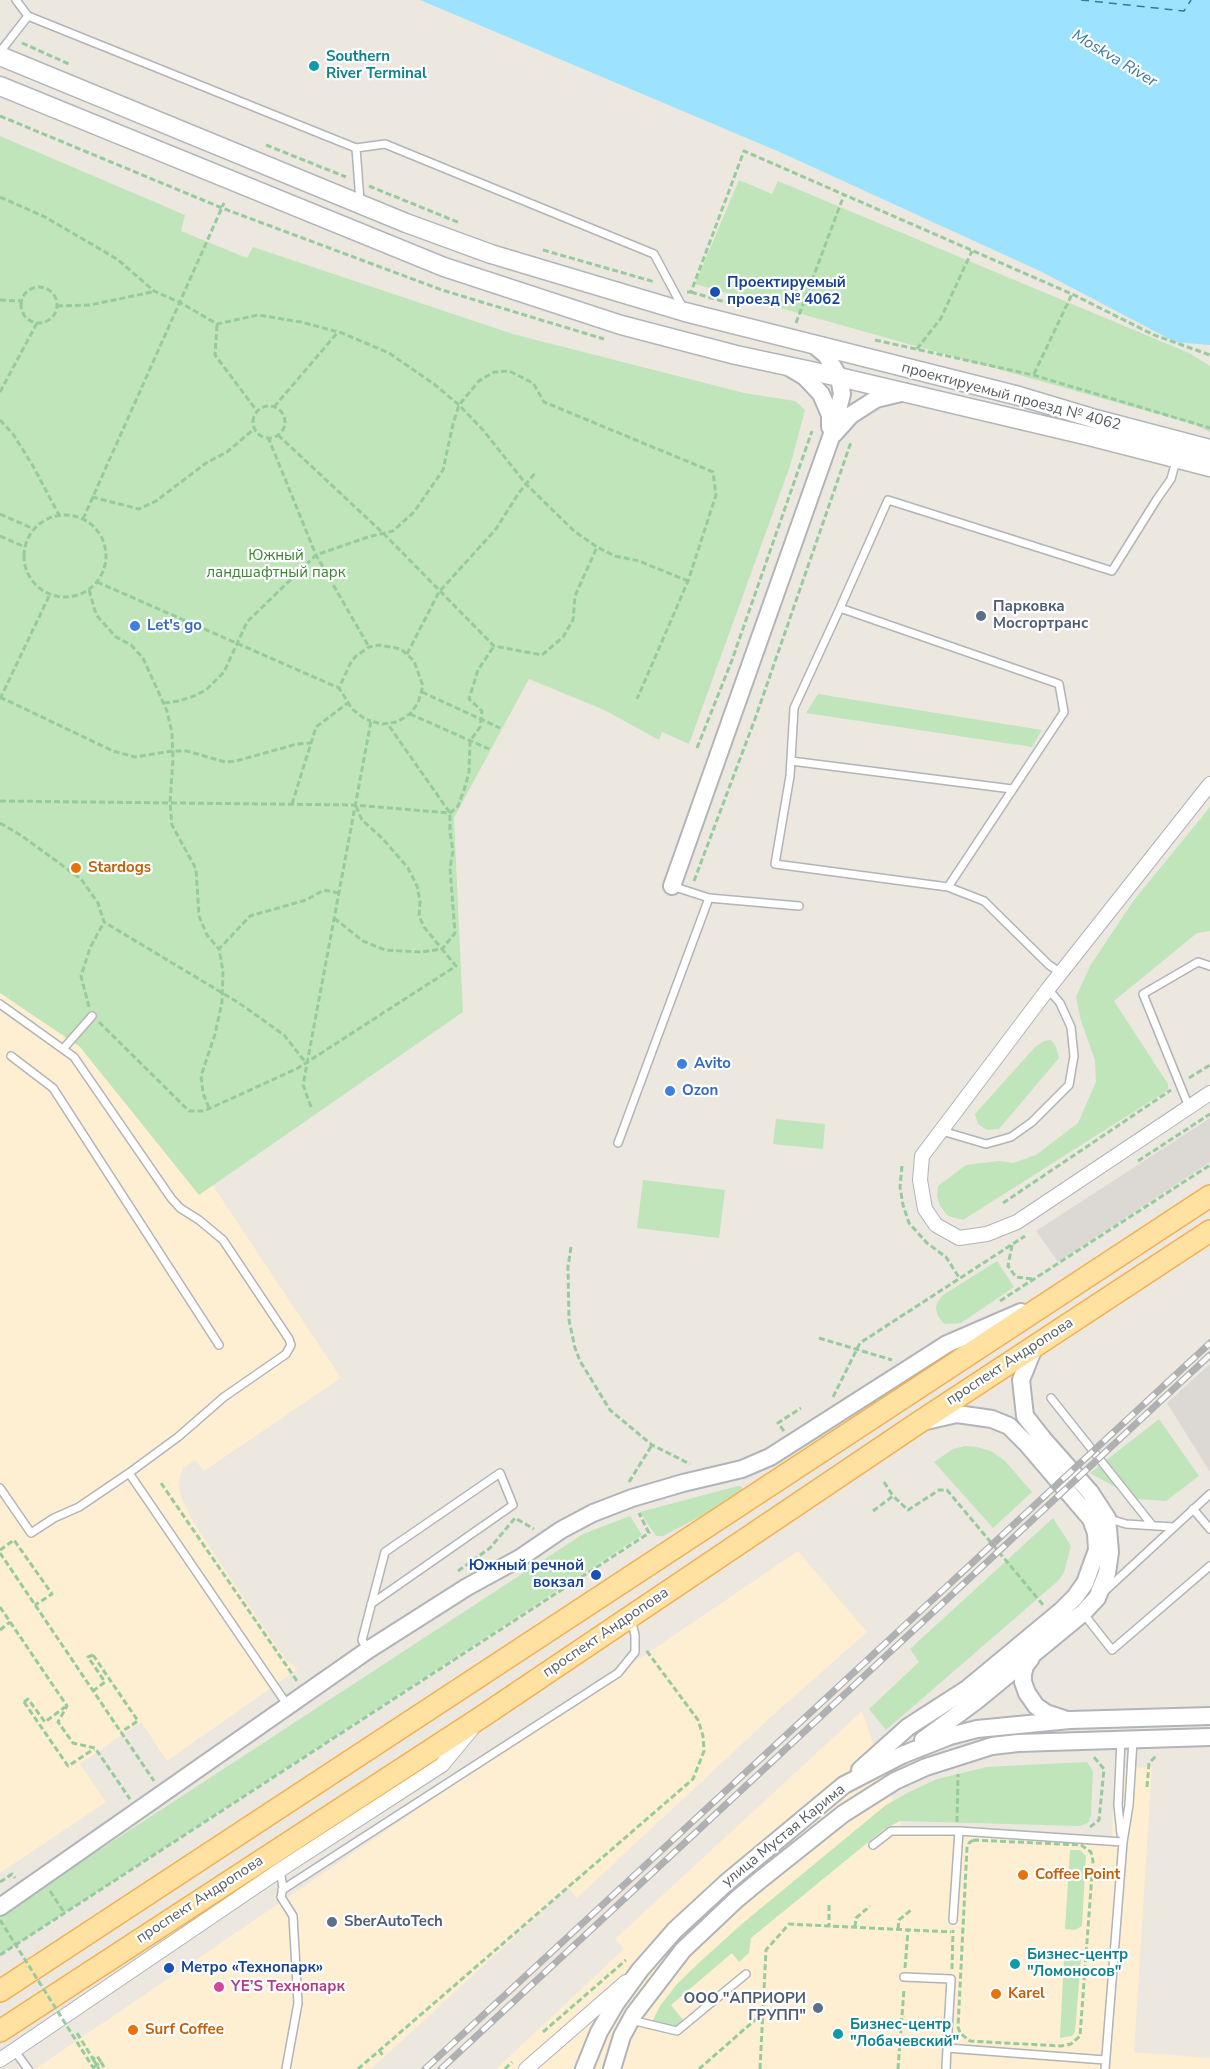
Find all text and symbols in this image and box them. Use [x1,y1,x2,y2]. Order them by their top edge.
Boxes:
water label: Moskva River [1068,26,1160,92]
place label: Southern River Terminal [326,48,427,83]
marker: Southern River Terminal [307,59,321,73]
place label: Проектируемый проезд № 4062 [727,274,846,309]
marker: Проектируемый проезд № 4062 [708,285,722,299]
street label: проектируемый проезд № 4062 [899,359,1123,435]
park label: Южный ландшафтный парк [206,547,346,582]
place label: Парковка Мосгортранс [993,598,1088,633]
marker: Парковка Мосгортранс [974,609,988,623]
place label: Let's go [147,617,202,635]
marker: Let's go [128,619,142,633]
place label: Stardogs [88,859,151,877]
marker: Stardogs [69,861,83,875]
place label: Avito [694,1055,731,1073]
marker: Avito [675,1057,689,1071]
place label: Ozon [682,1082,718,1100]
marker: Ozon [663,1084,677,1098]
street label: проспект Андропова [943,1314,1077,1410]
place label: Южный речной вокзал [469,1557,584,1592]
marker: Южный речной вокзал [589,1568,603,1582]
street label: проспект Андропова [540,1584,672,1682]
street label: улица Мустая Карима [719,1781,849,1891]
street label: проспект Андропова [133,1852,267,1948]
place label: Coffee Point [1035,1866,1120,1884]
marker: Coffee Point [1016,1868,1030,1882]
place label: SberAutoTech [344,1913,443,1931]
marker: SberAutoTech [325,1915,339,1929]
place label: Бизнес-центр "Ломоносов" [1027,1946,1128,1981]
marker: Бизнес-центр "Ломоносов" [1008,1957,1022,1971]
place label: Метро «Технопарк» [181,1959,323,1977]
marker: Метро «Технопарк» [162,1961,176,1975]
place label: YE’S Технопарк [231,1978,345,1996]
marker: YE’S Технопарк [212,1980,226,1994]
place label: Karel [1008,1985,1045,2003]
marker: Karel [989,1987,1003,2001]
place label: ООО "АПРИОРИ ГРУПП" [683,1990,806,2025]
marker: ООО "АПРИОРИ ГРУПП" [811,2001,825,2015]
place label: Бизнес-центр "Лобачевский" [850,2016,959,2051]
place label: Surf Coffee [145,2021,224,2039]
marker: Surf Coffee [126,2023,140,2037]
marker: Бизнес-центр "Лобачевский" [831,2027,845,2041]

